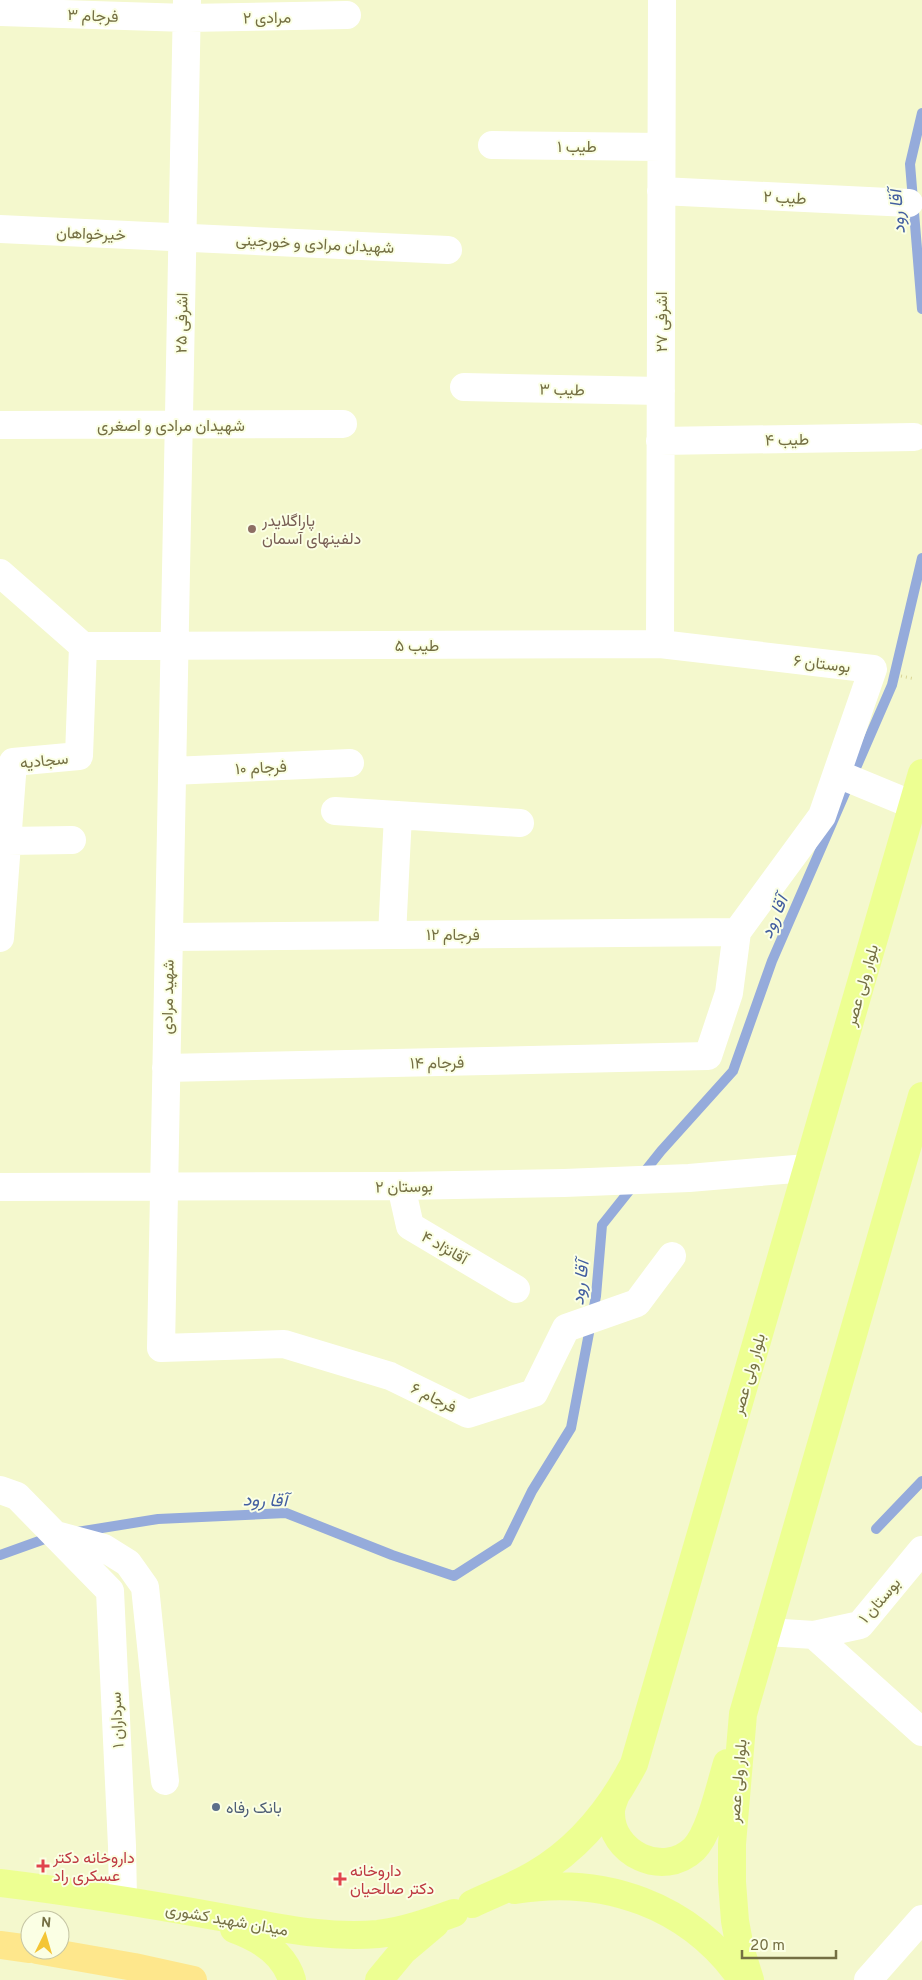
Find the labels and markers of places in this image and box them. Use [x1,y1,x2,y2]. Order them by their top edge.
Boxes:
place label: پاراگلایدر دلفینهای آسمان [261,512,361,550]
marker: پاراگلایدر دلفینهای آسمان [246,523,258,535]
place label: بانک رفاه [226,1799,282,1819]
marker: بانک رفاه [210,1801,222,1813]
place label: داروخانه دکتر عسکری راد [52,1849,135,1887]
marker: داروخانه دکتر عسکری راد [37,1860,49,1872]
place label: داروخانه دکتر صالحیان [350,1862,434,1900]
marker: داروخانه دکتر صالحیان [334,1873,346,1885]

